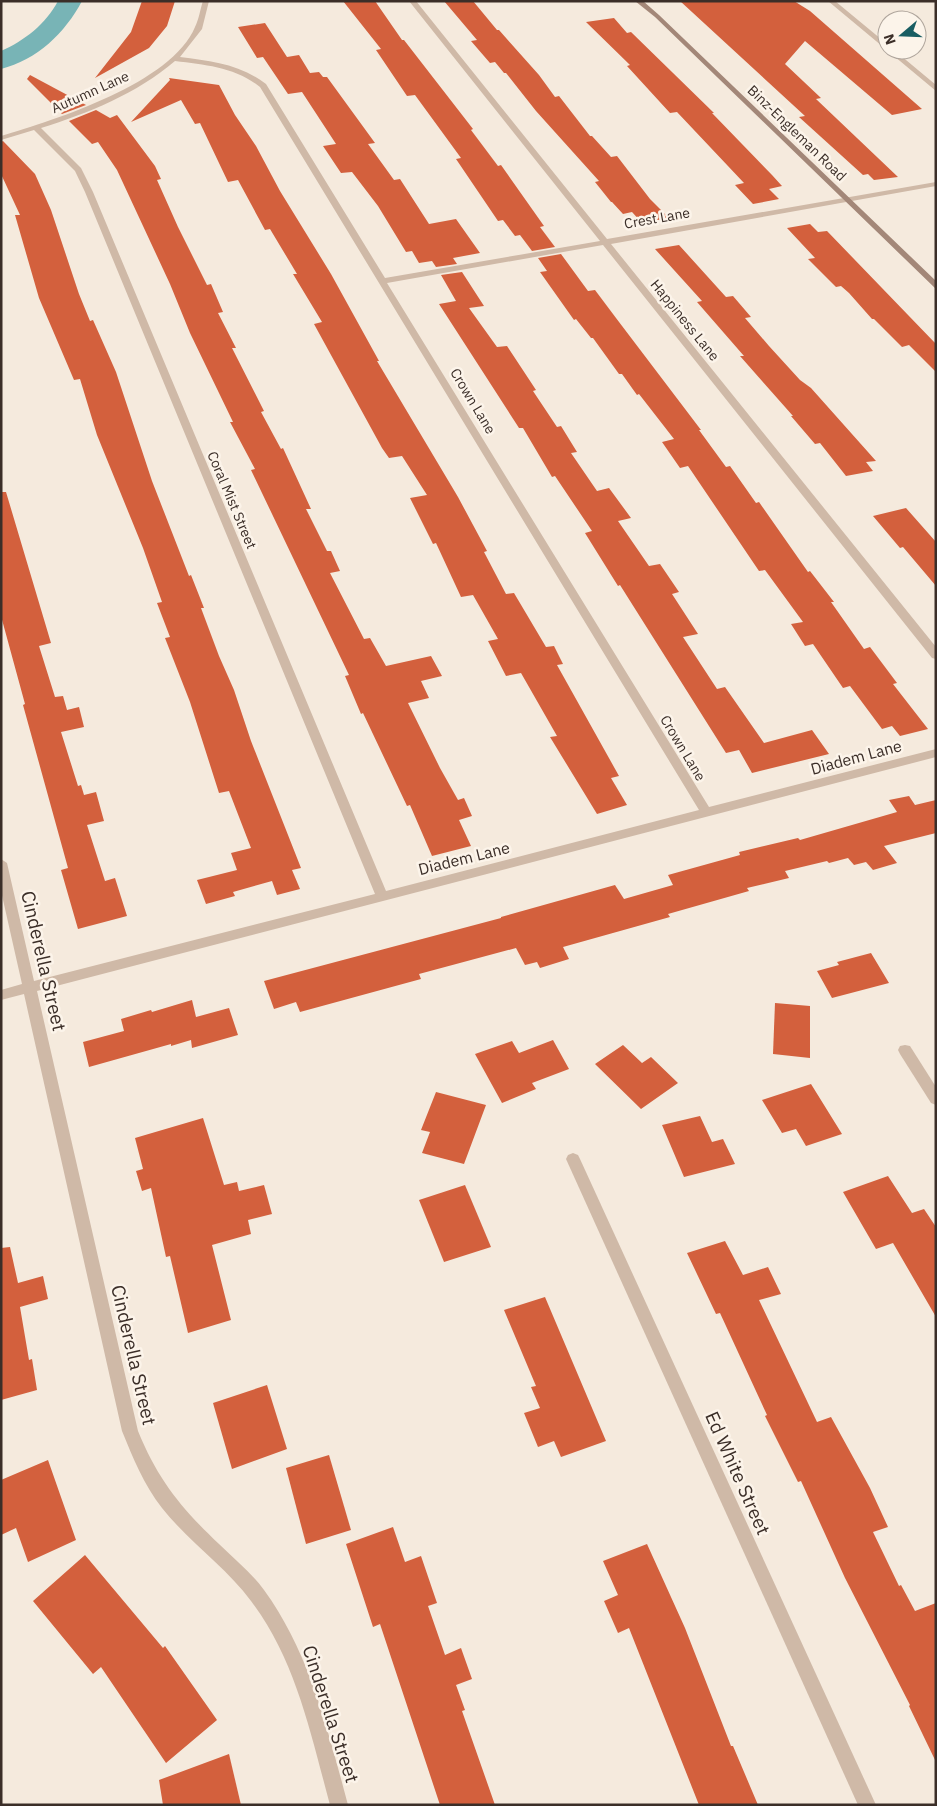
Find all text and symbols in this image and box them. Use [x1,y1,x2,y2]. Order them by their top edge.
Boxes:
north arrow [877,10,927,60]
text: N [880,32,900,47]
street label: Autumn Lane [48,67,132,117]
street label: Binz-Engleman Road [744,81,850,185]
street label: Crest Lane [623,203,692,233]
street label: Happiness Lane [647,276,724,365]
street label: Crown Lane [446,365,500,437]
street label: Coral Mist Street [203,448,261,552]
street label: Crown Lane [656,712,710,784]
street label: Diadem Lane [808,735,904,779]
street label: Diadem Lane [416,837,512,879]
street label: Cinderella Street [16,889,72,1033]
street label: Cinderella Street [106,1283,162,1427]
street label: Ed White Street [700,1408,776,1538]
street label: Cinderella Street [297,1642,365,1786]

